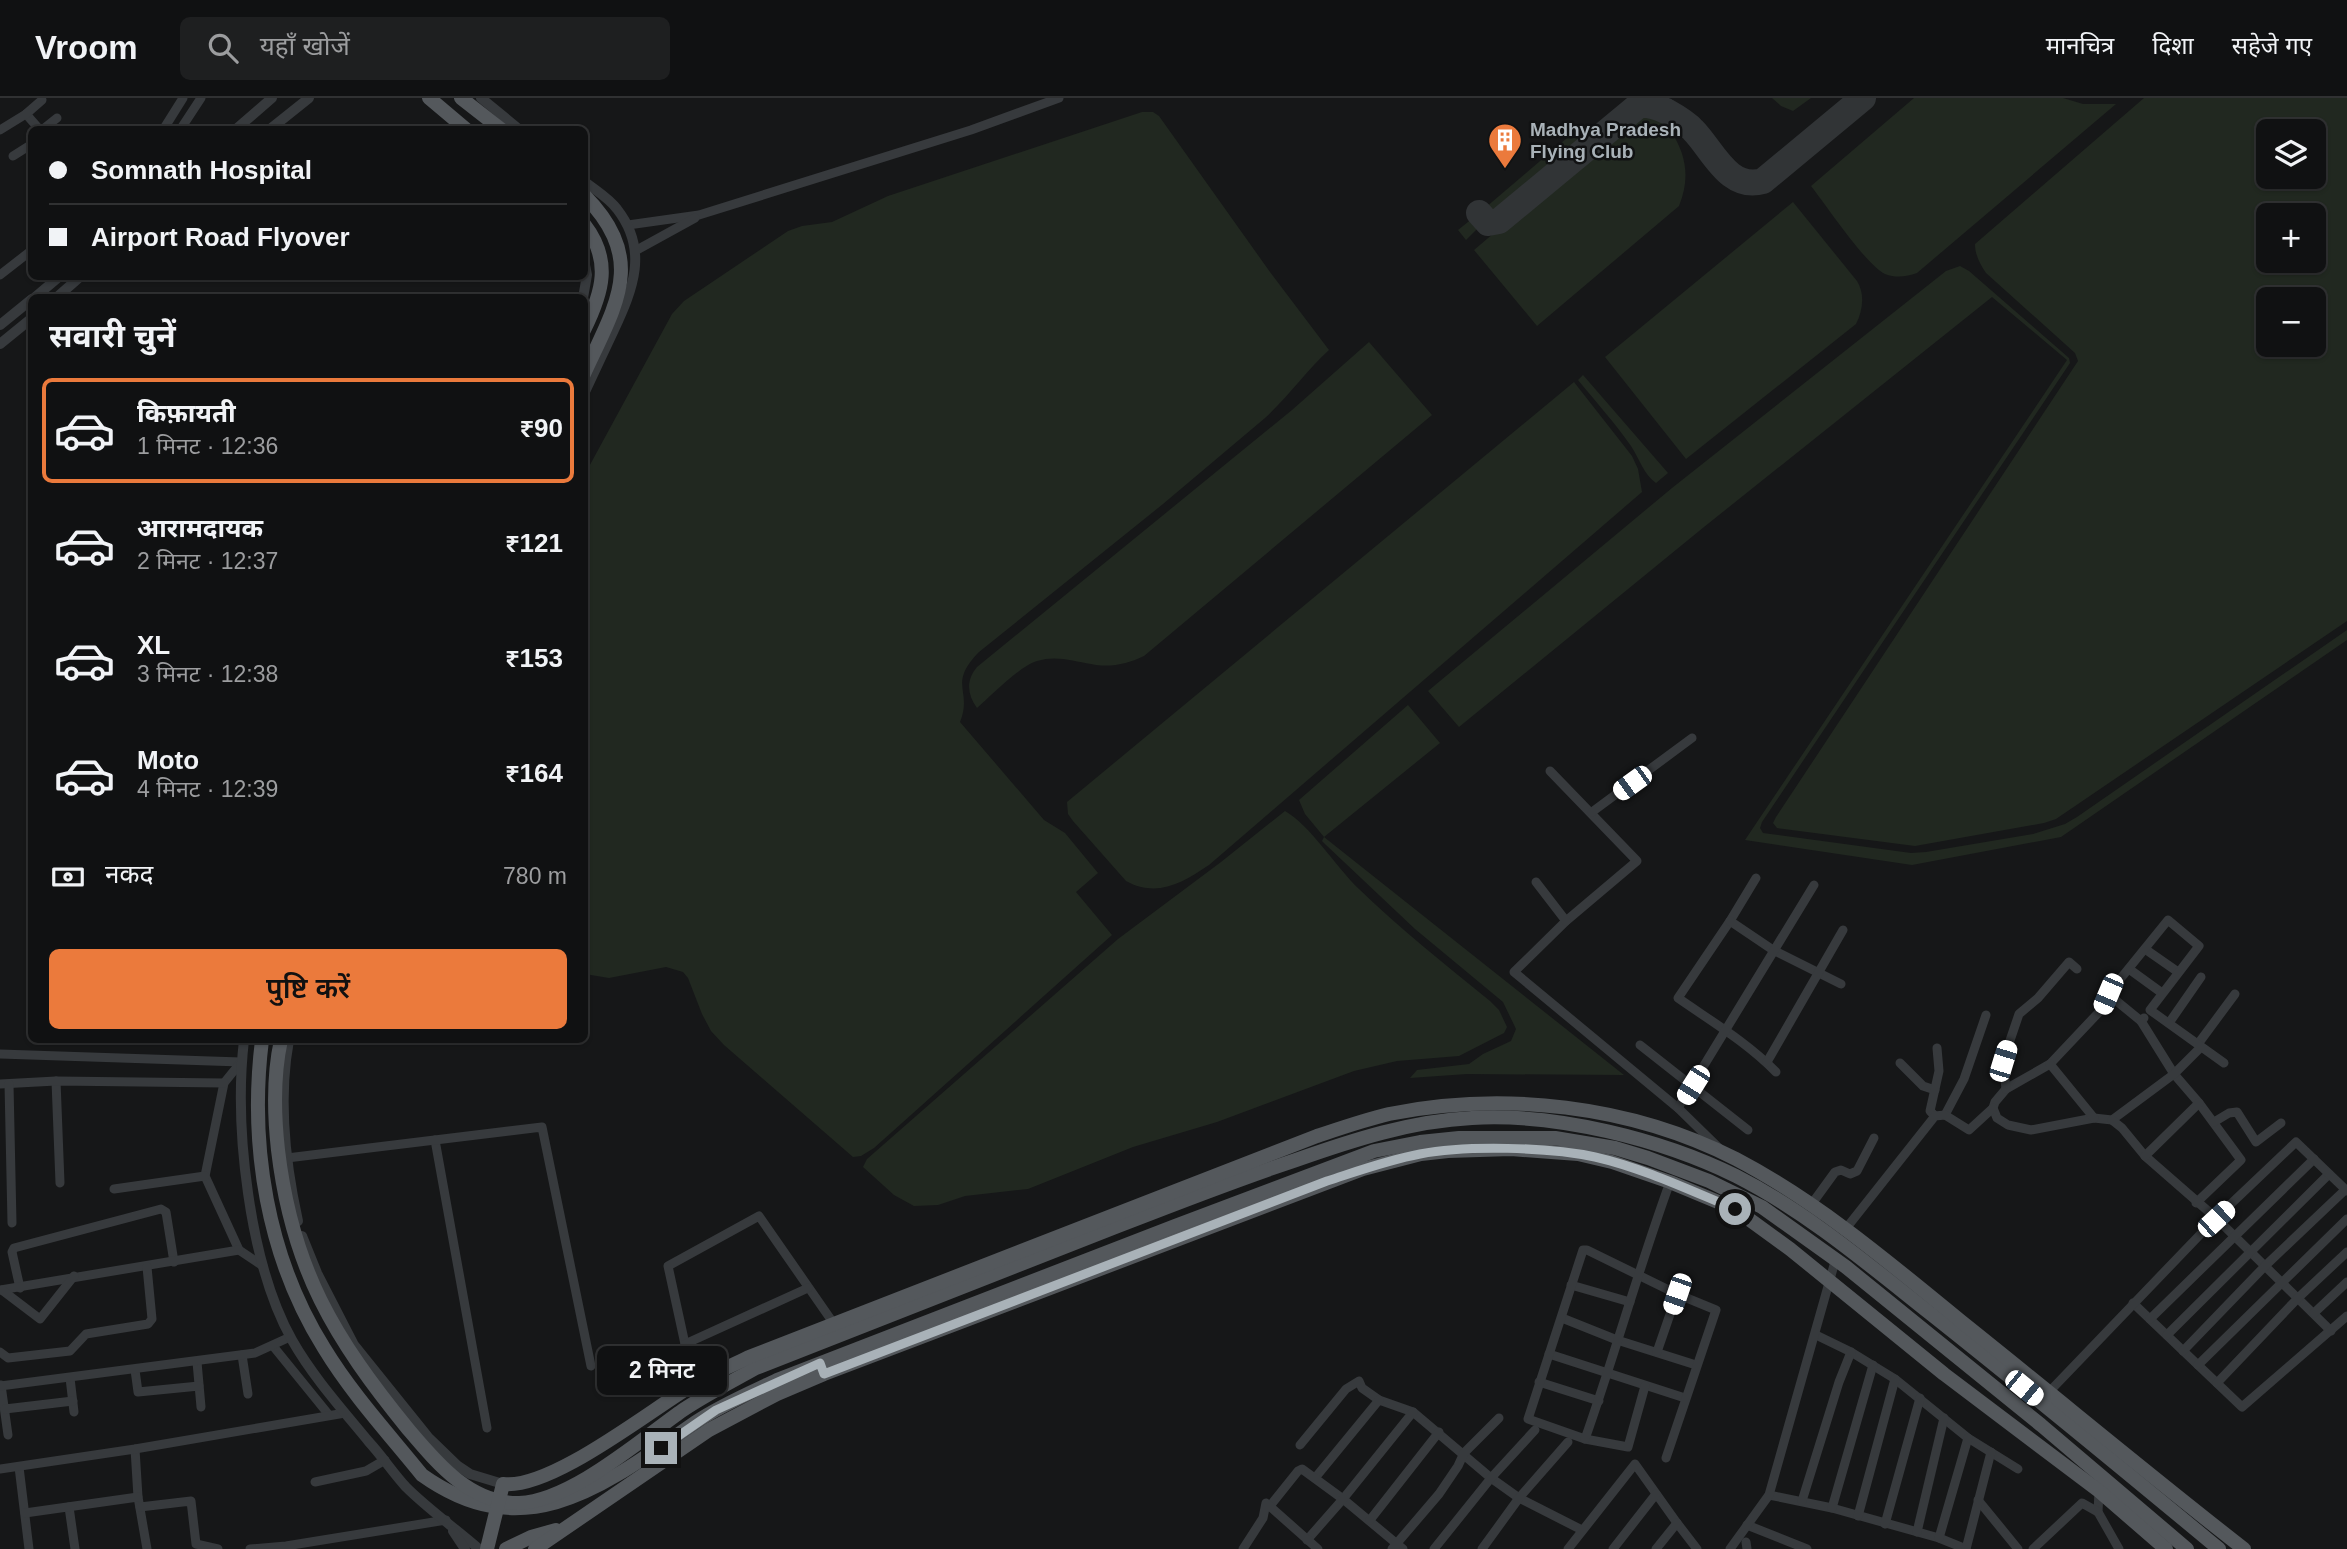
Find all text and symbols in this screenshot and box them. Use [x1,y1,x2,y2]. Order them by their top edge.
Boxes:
search box [180,17,670,80]
text: Vroom [35,29,138,66]
icon: search [204,29,242,67]
text: यहाँ खोजें [260,31,350,61]
text: मानचित्र [2046,32,2114,59]
text: दिशा [2152,32,2194,59]
text: सहेजे गए [2232,32,2312,59]
place label: Madhya Pradesh Flying Club [1530,119,1681,162]
map controls [2256,119,2326,357]
button: layers [2256,119,2326,189]
building icon: Madhya Pradesh Flying Club [1486,121,1524,170]
text: Somnath Hospital [91,155,312,185]
button: + [2256,203,2326,273]
text: Airport Road Flyover [91,222,350,252]
button: − [2256,287,2326,357]
text: सवारी चुनें [49,318,176,354]
text: किफ़ायती [137,398,236,428]
icon: car [53,399,116,462]
text: ₹90 [519,413,563,443]
text: 1 मिनट · 12:36 [137,433,278,459]
text: आरामदायक [137,513,263,543]
icon: car [53,514,116,577]
text: ₹121 [505,528,563,558]
text: 2 मिनट · 12:37 [137,548,278,574]
icon: car [53,629,116,692]
text: XL [137,630,170,660]
text: ₹153 [505,643,563,673]
text: 3 मिनट · 12:38 [137,661,278,687]
icon: car [53,744,116,807]
text: Moto [137,745,199,775]
text: ₹164 [505,758,563,788]
car [1609,762,1656,804]
text: 4 मिनट · 12:39 [137,776,278,802]
icon: cash [49,858,87,896]
text: नकद [105,859,153,889]
text: 780 m [503,863,567,889]
button: पुष्टि करें [49,949,567,1029]
car [2091,971,2126,1017]
car [1987,1038,2020,1084]
car [1673,1062,1714,1108]
route start [1719,1193,1751,1225]
car [2194,1197,2239,1241]
car [1661,1271,1694,1317]
callout: 2 मिनट [596,1346,726,1396]
text: 2 मिनट [629,1357,695,1383]
car [2002,1367,2047,1409]
route end [645,1432,677,1464]

